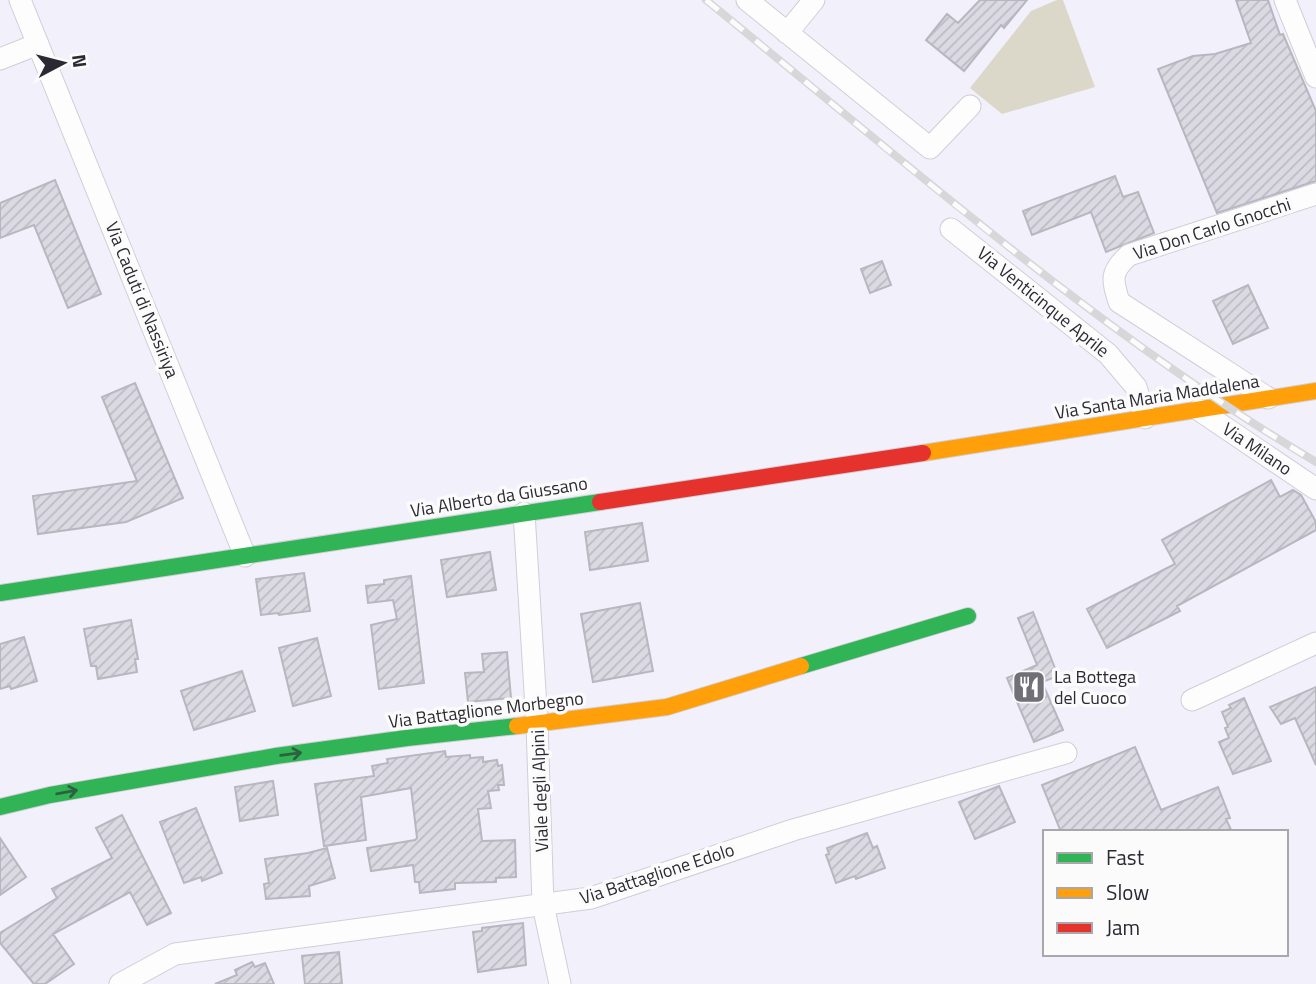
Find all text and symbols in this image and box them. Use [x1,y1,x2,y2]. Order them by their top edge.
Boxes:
north arrow [28,28,98,98]
text: N [65,53,96,69]
street label: Via Don Carlo Gnocchi [1130,190,1294,267]
street label: Via Caduti di Nassiriya [99,218,186,382]
street label: Via Venticinque Aprile [971,240,1115,364]
street label: Via Santa Maria Maddalena [1053,367,1261,426]
street label: Via Milano [1217,415,1297,482]
street label: Via Alberto da Giussano [408,469,589,524]
place label: La Bottega del Cuoco [1054,663,1136,711]
restaurant icon: La Bottega del Cuoco [1010,668,1048,706]
street label: Via Battaglione Morbegno [387,684,585,735]
street label: Viale degli Alpini [524,729,555,853]
one-way arrow [279,748,302,761]
one-way arrow [55,785,77,798]
legend [1043,830,1288,956]
street label: Via Battaglione Edolo [576,836,738,911]
text: Fast [1106,841,1145,873]
text: Slow [1106,876,1149,908]
text: Jam [1106,911,1140,943]

